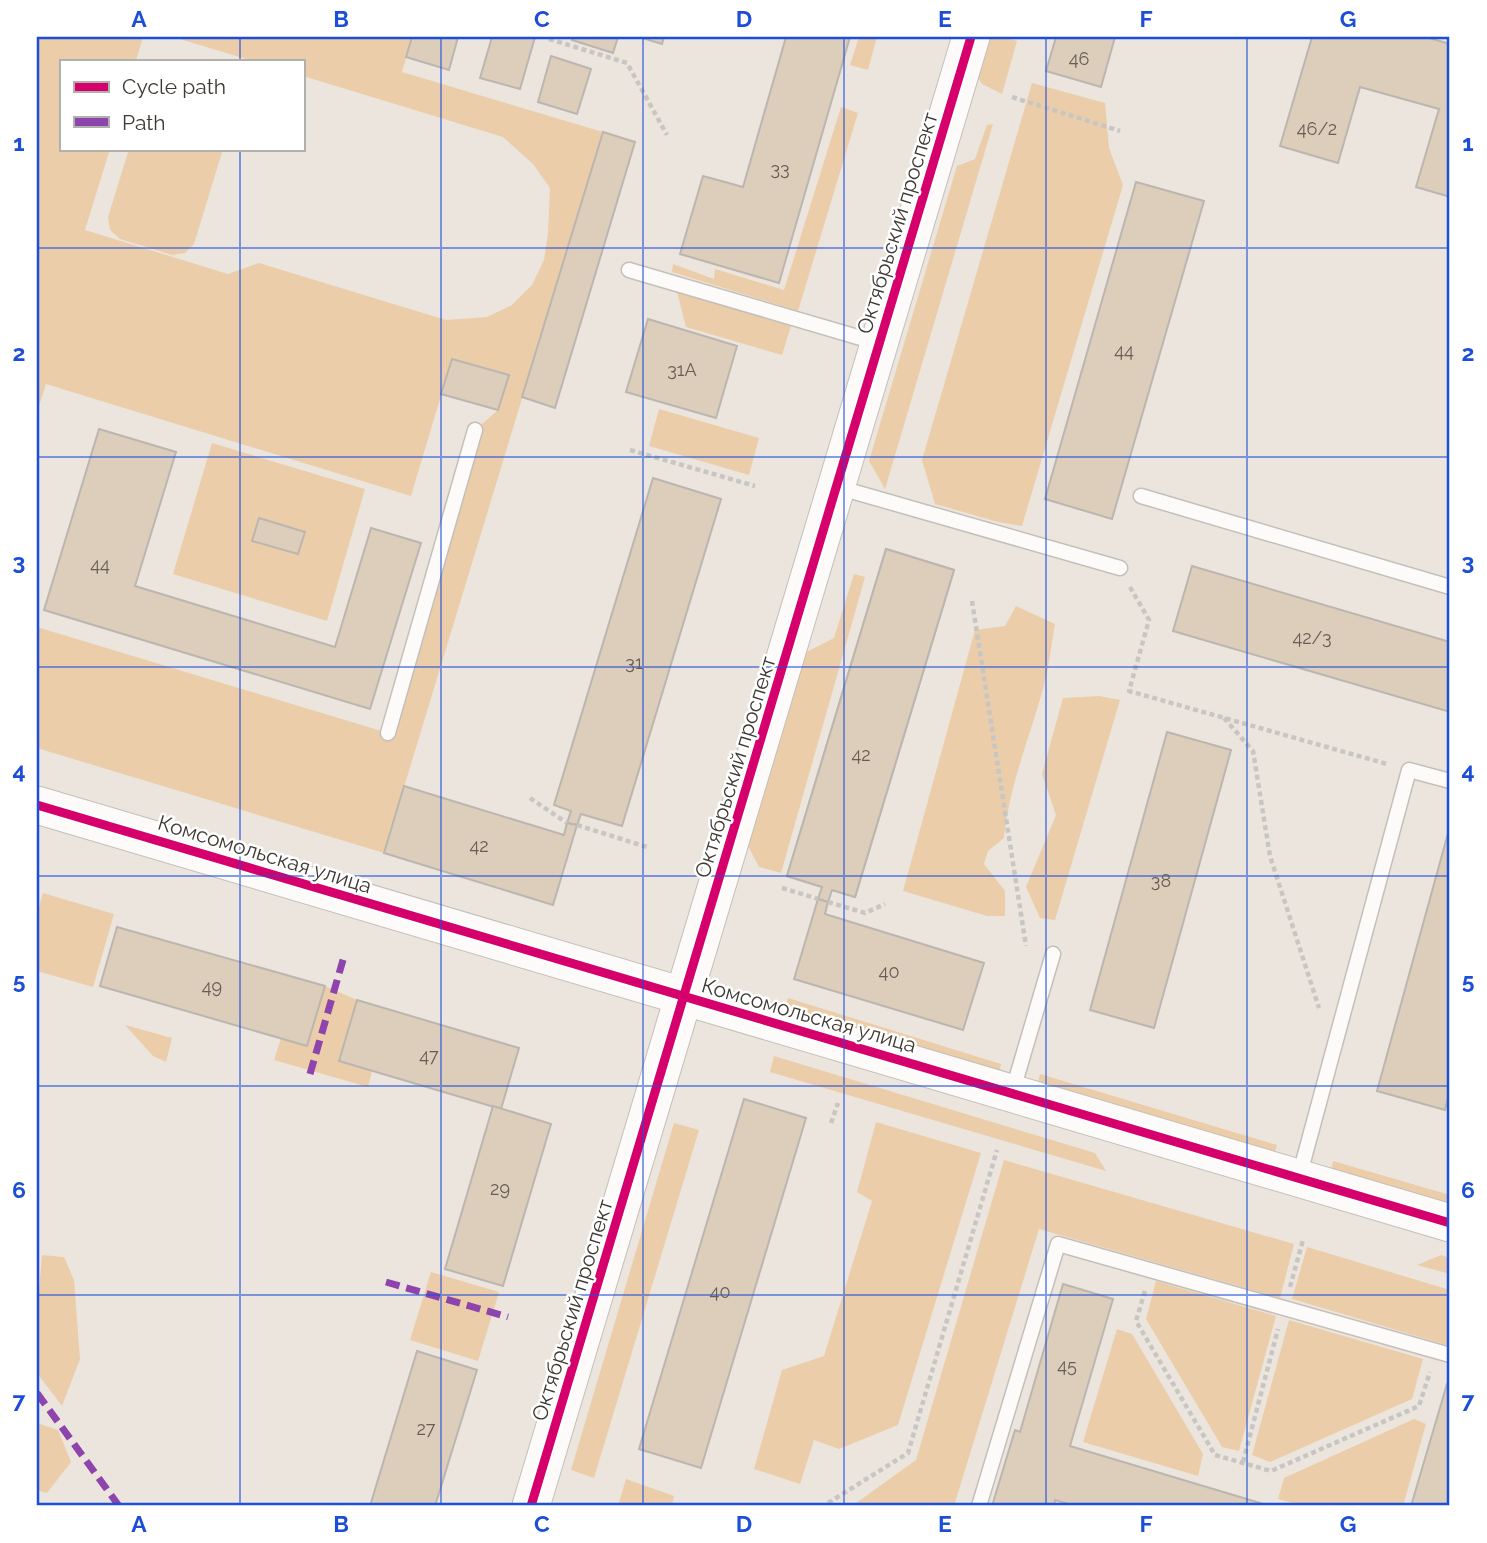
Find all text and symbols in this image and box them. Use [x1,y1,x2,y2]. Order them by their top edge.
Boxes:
text: A [131,5,147,32]
text: B [333,5,349,32]
text: C [534,5,550,32]
text: D [736,5,752,32]
text: E [938,5,952,32]
text: F [1139,5,1153,32]
text: G [1340,5,1356,32]
house number: 46 [1069,48,1089,69]
legend [60,60,304,150]
text: Cycle path [122,74,226,99]
street label: Октябрьский проспект [851,109,943,337]
text: Path [122,110,166,135]
house number: 46/2 [1297,118,1337,139]
text: 1 [13,129,25,156]
text: 1 [1462,129,1474,156]
house number: 33 [770,158,790,179]
text: 2 [13,339,25,366]
text: 2 [1462,339,1474,366]
house number: 44 [1114,340,1134,361]
house number: 31А [667,359,697,380]
text: 3 [13,548,25,575]
text: 3 [1462,548,1474,575]
house number: 44 [90,554,110,575]
house number: 42/3 [1292,627,1332,648]
house number: 31 [625,652,643,673]
street label: Октябрьский проспект [689,653,781,881]
house number: 42 [851,744,871,765]
text: 4 [12,757,26,784]
text: 4 [1461,757,1475,784]
street label: Комсомольская улица [155,810,375,898]
house number: 42 [469,835,489,856]
house number: 38 [1151,870,1171,891]
house number: 40 [879,961,899,982]
text: 5 [13,967,26,994]
text: 5 [1462,967,1475,994]
street label: Комсомольская улица [699,972,919,1058]
house number: 49 [202,976,222,997]
house number: 47 [419,1045,439,1066]
text: 6 [12,1176,26,1203]
text: 6 [1461,1176,1475,1203]
house number: 29 [490,1178,510,1199]
street label: Октябрьский проспект [526,1196,618,1424]
house number: 40 [710,1281,730,1302]
house number: 45 [1057,1355,1077,1376]
text: 7 [13,1386,26,1413]
text: 7 [1462,1386,1475,1413]
house number: 27 [416,1418,436,1439]
text: A [131,1510,147,1537]
text: B [333,1510,349,1537]
text: C [534,1510,550,1537]
text: D [736,1510,752,1537]
text: E [938,1510,952,1537]
text: F [1139,1510,1153,1537]
text: G [1340,1510,1356,1537]

